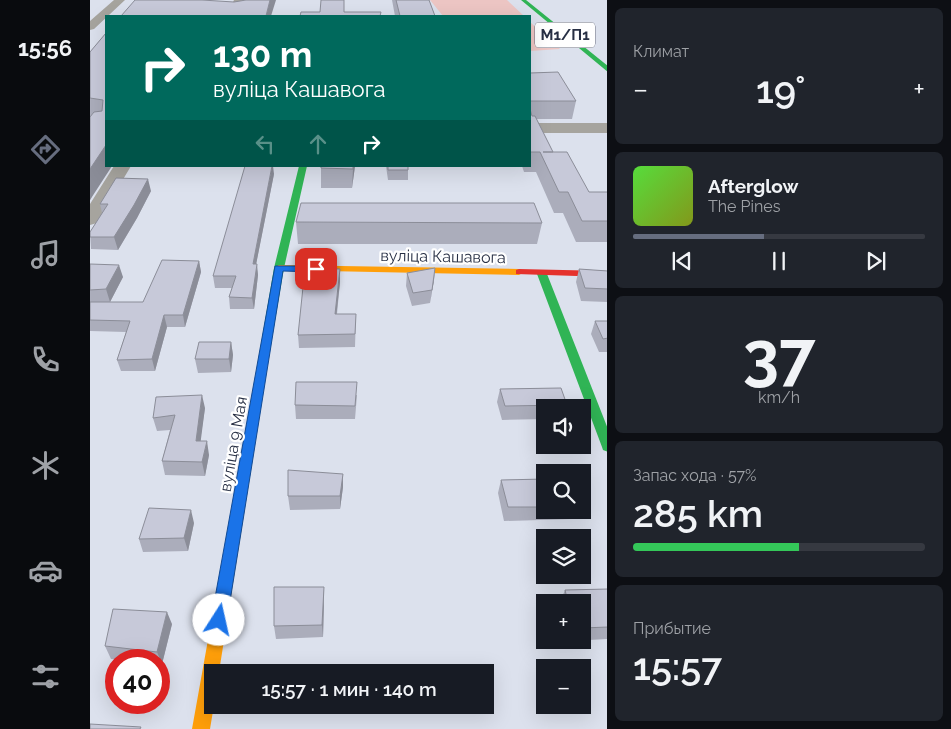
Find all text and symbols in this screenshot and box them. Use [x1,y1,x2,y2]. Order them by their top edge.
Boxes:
road number: М1/П1 [535,22,595,48]
text: 130 m [213,34,312,75]
text: 15:56 [18,35,72,61]
icon: right [130,35,195,100]
text: Климат [633,42,689,61]
text: 19° [756,67,806,112]
text: − [633,73,648,106]
text: + [913,73,925,106]
text: вуліца Кашавога [213,76,386,102]
icon: left [251,130,279,158]
icon: ahead [304,130,332,158]
icon: right [357,130,385,158]
icon: directions [28,132,63,167]
text: Afterglow [708,175,798,197]
text: The Pines [708,197,780,216]
icon: music [28,237,63,272]
street label: вуліца Кашавога [380,246,506,267]
icon: previous [668,247,696,275]
icon: pause [765,247,793,275]
icon: next [862,247,890,275]
pin [295,248,337,290]
icon: arrive [302,255,330,283]
text: 37 [743,317,815,393]
icon: phone [28,342,63,377]
text: km/h [758,388,800,407]
street label: вуліца 9 Мая [216,395,251,493]
map controls [536,399,591,714]
button: sound [536,399,591,454]
icon: climate [28,448,63,483]
button: search [536,464,591,519]
text: Запас хода · 57% [633,466,757,485]
text: 285 km [633,491,763,536]
button: layers [536,529,591,584]
icon: car [28,553,63,588]
position arrow [192,593,244,645]
button: + [536,594,591,649]
text: Прибытие [633,619,711,638]
text: 15:57 [633,644,722,689]
speed limit sign: 40 [105,649,170,714]
icon: filters [28,659,63,694]
button: − [536,659,591,714]
text: 15:57 · 1 мин · 140 m [261,678,437,700]

